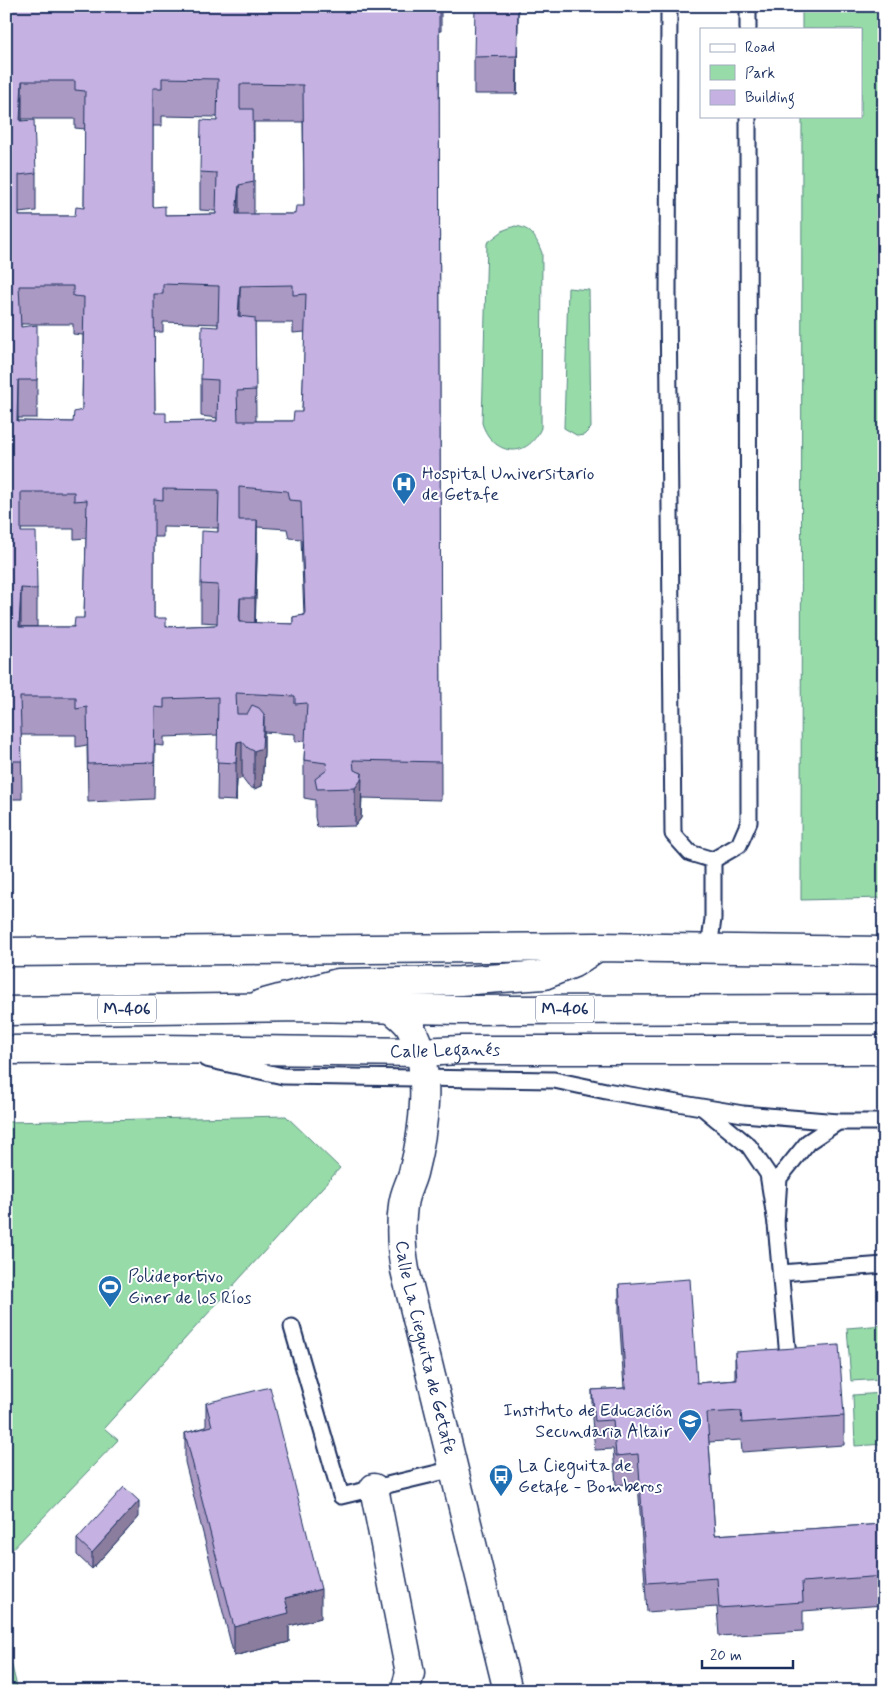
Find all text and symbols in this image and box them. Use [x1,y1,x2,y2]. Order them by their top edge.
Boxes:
legend [700,28,862,118]
text: Road [745,38,775,58]
text: Park [745,64,775,84]
text: Building [745,88,795,109]
place label: Hospital Universitario de Getafe [422,462,594,507]
hospital icon: Hospital Universitario de Getafe [391,471,417,505]
road number: M-406 [98,996,156,1022]
road number: M-406 [536,996,594,1022]
street label: Calle Leganés [390,1038,500,1064]
street label: Calle La Cieguita de Getafe [389,1240,462,1457]
place label: Polideportivo Giner de los Ríos [128,1265,251,1310]
sports icon: Polideportivo Giner de los Ríos [97,1274,123,1308]
place label: Instituto de Educación Secundaria Altair [503,1399,673,1444]
school or university icon: Instituto de Educación Secundaria Altair [677,1408,703,1442]
place label: La Cieguita de Getafe - Bomberos [518,1454,662,1499]
bus stop icon: La Cieguita de Getafe - Bomberos [488,1463,514,1497]
scale bar [702,1637,794,1669]
text: 20 m [710,1646,742,1666]

